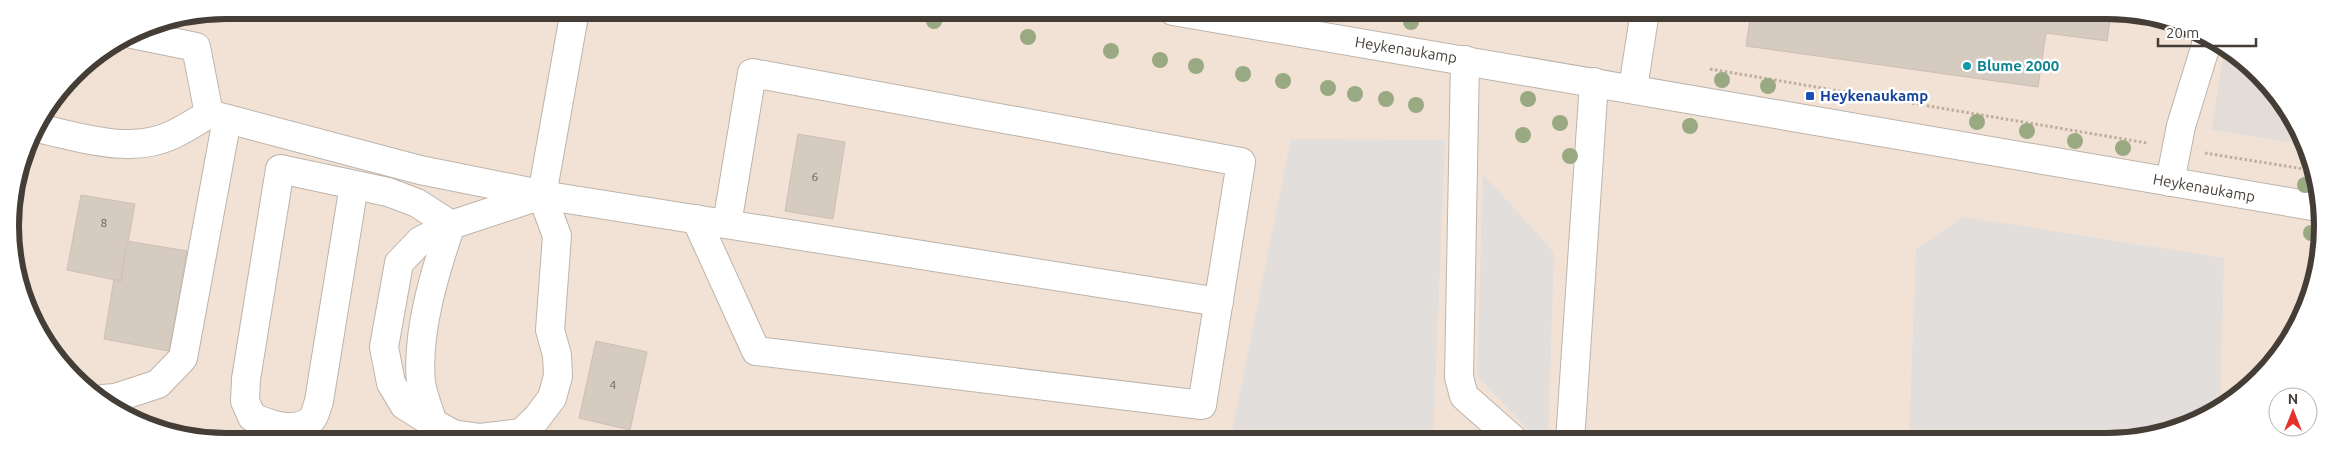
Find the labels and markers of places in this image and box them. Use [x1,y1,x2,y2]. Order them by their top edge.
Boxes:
place label: Blume 2000 [1977,57,2059,74]
marker: Blume 2000 [1961,60,1973,72]
place label: Heykenaukamp [1820,87,1928,104]
marker: Heykenaukamp [1804,90,1816,102]

